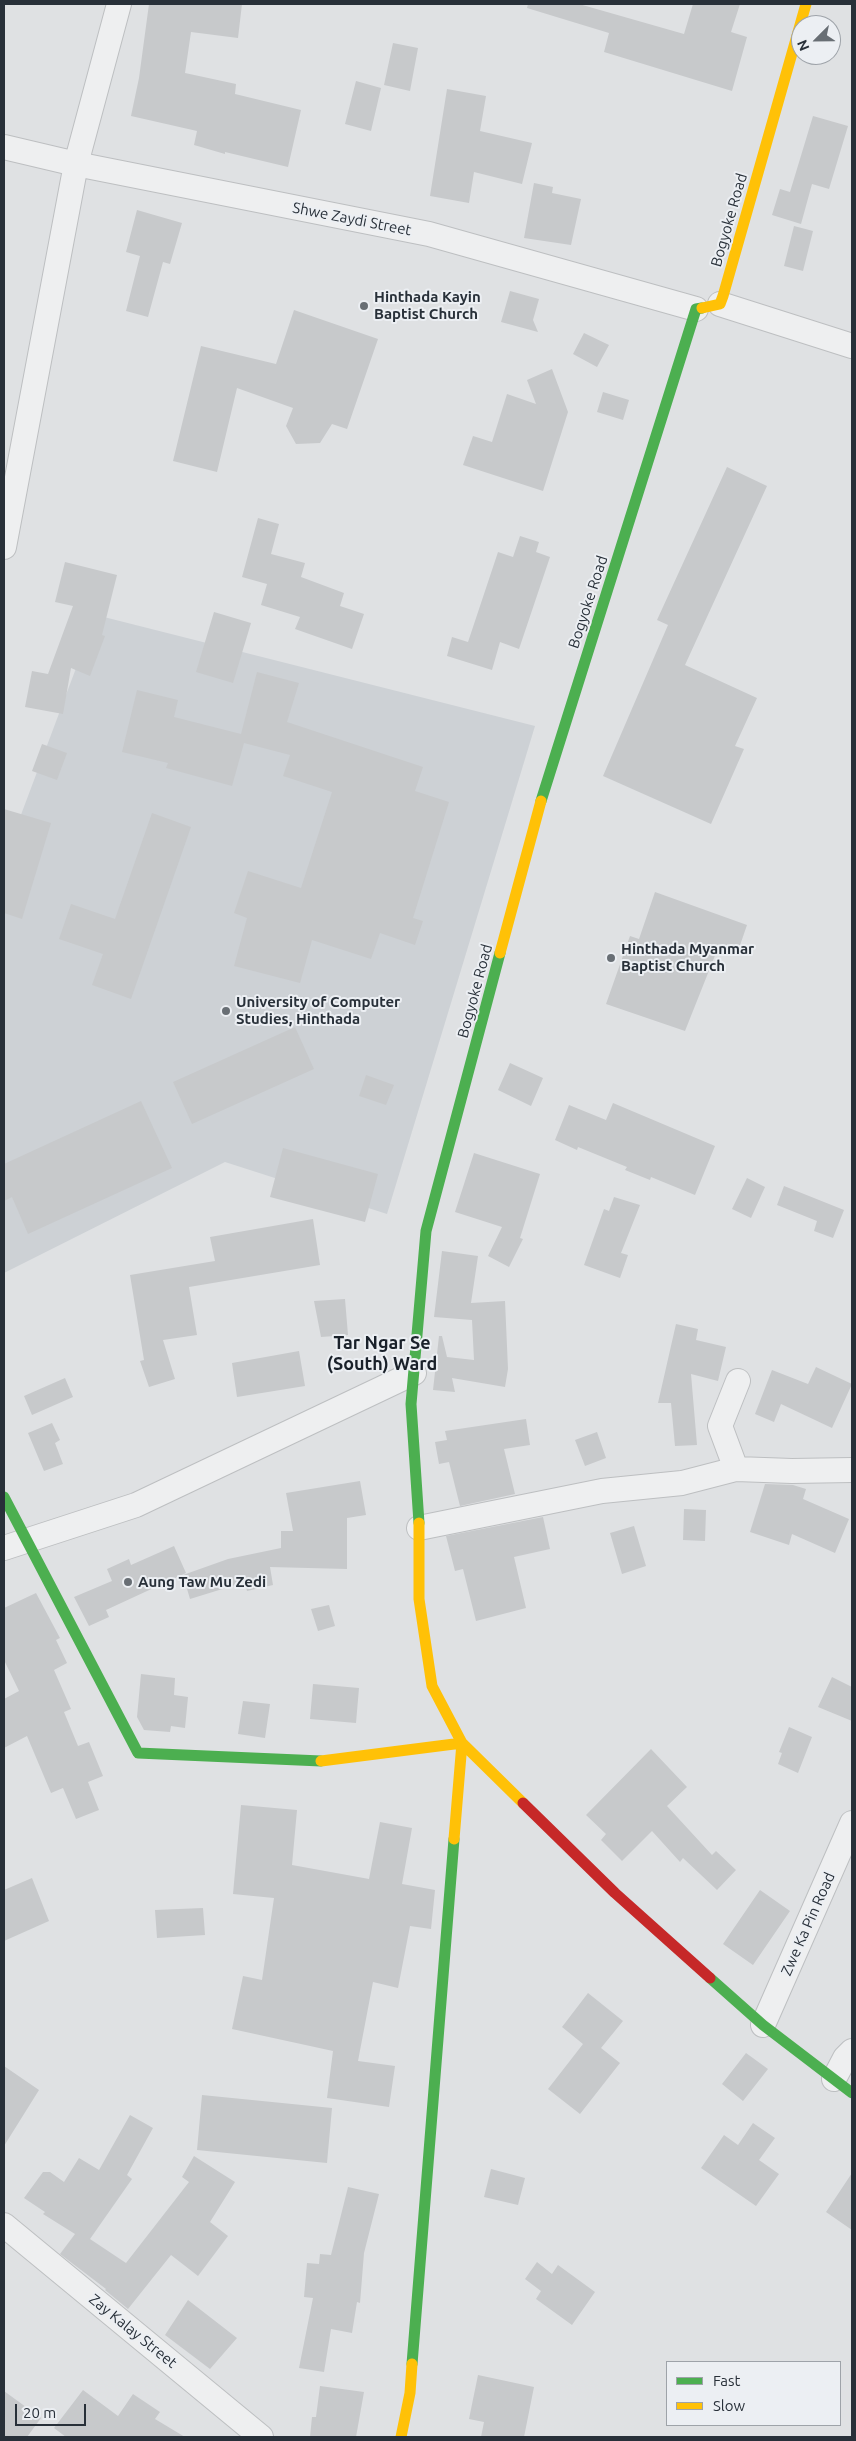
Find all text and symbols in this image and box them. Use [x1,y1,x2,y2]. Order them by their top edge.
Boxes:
north arrow [791,15,841,65]
text: N [794,38,813,53]
street label: Bogyoke Road [707,171,751,269]
street label: Shwe Zaydi Street [291,199,413,239]
place label: Hinthada Kayin Baptist Church [374,288,481,323]
marker: Hinthada Kayin Baptist Church [358,300,370,312]
street label: Bogyoke Road [565,553,611,651]
place label: Hinthada Myanmar Baptist Church [621,940,754,975]
street label: Bogyoke Road [454,942,496,1040]
marker: Hinthada Myanmar Baptist Church [605,952,617,964]
place label: University of Computer Studies, Hinthada [236,993,400,1028]
marker: University of Computer Studies, Hinthada [220,1005,232,1017]
district label: Tar Ngar Se (South) Ward [327,1332,437,1375]
place label: Aung Taw Mu Zedi [138,1573,266,1591]
marker: Aung Taw Mu Zedi [122,1576,134,1588]
street label: Zwe Ka Pin Road [777,1870,839,1978]
street label: Zay Kalay Street [85,2290,181,2372]
legend [666,2361,841,2426]
text: Fast [713,2372,740,2389]
scale bar [18,2394,89,2426]
text: Slow [713,2397,745,2414]
text: 20 m [23,2404,56,2421]

